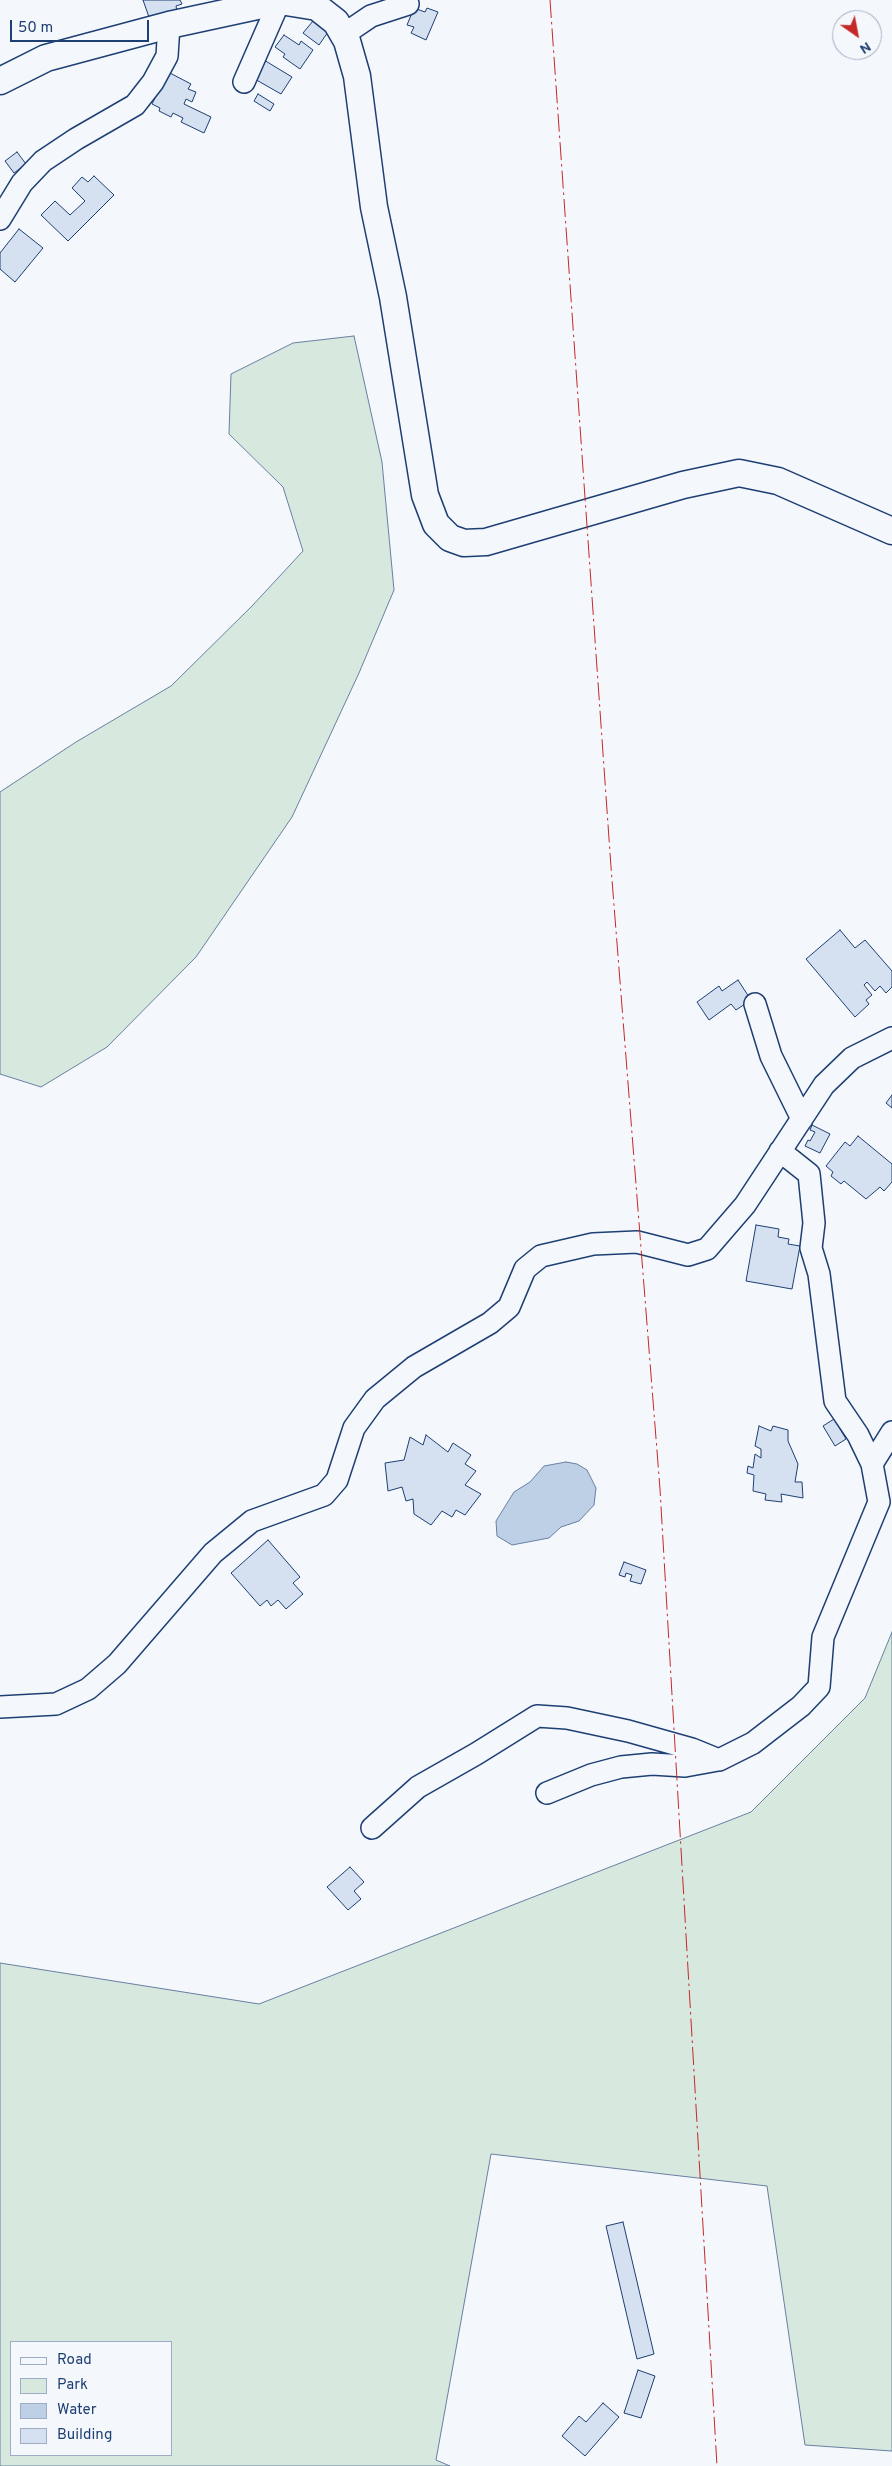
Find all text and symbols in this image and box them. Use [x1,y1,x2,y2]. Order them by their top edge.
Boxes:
scale bar [12,10,151,42]
north arrow [832,10,882,60]
text: 50 m [18,19,53,38]
text: N [856,37,874,57]
legend [10,2341,172,2456]
text: Road [57,2351,92,2370]
text: Park [57,2376,88,2395]
text: Water [57,2401,96,2420]
text: Building [57,2426,112,2445]

